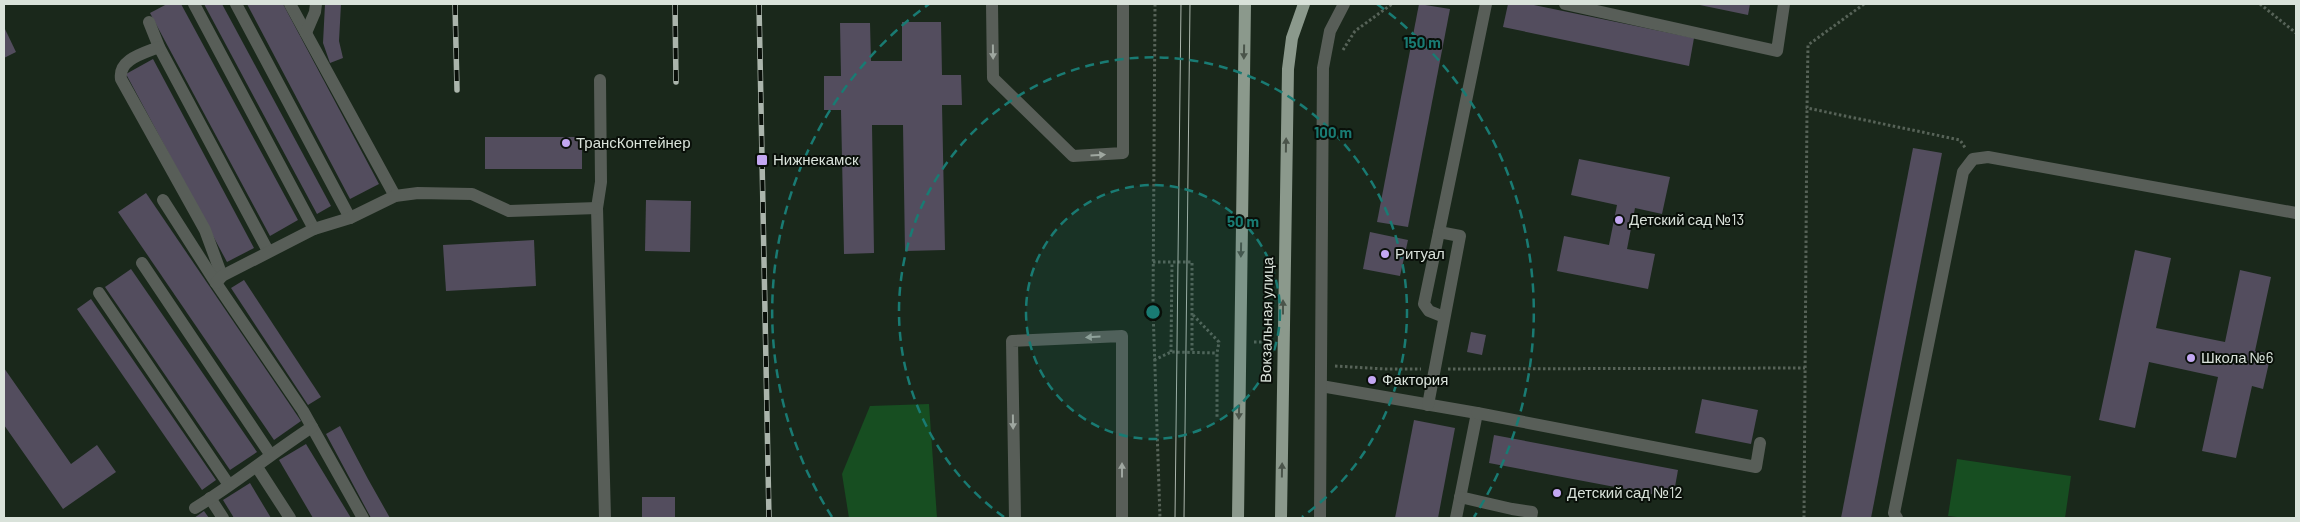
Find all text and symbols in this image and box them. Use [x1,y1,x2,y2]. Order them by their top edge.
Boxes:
text: 150 m [1403,33,1441,51]
one-way arrow [989,45,997,61]
one-way arrow [1240,45,1248,61]
text: 100 m [1314,123,1352,141]
place label: ТрансКонтейнер [576,133,691,151]
one-way arrow [1282,136,1290,152]
marker: ТрансКонтейнер [560,137,572,149]
place label: Нижнекамск [773,150,859,168]
one-way arrow [1090,150,1106,158]
marker: Нижнекамск [755,153,769,167]
place label: Детский сад №13 [1629,210,1744,228]
text: 50 m [1227,212,1259,230]
marker: Детский сад №13 [1613,214,1625,226]
one-way arrow [1237,242,1245,258]
place label: Ритуал [1395,244,1445,262]
marker: Ритуал [1379,248,1391,260]
street label: Вокзальная улица [1256,256,1276,383]
one-way arrow [1280,299,1288,315]
centre of rings [1144,303,1162,321]
one-way arrow [1085,334,1101,342]
place label: Школа №6 [2201,348,2273,366]
marker: Школа №6 [2185,352,2197,364]
place label: Фактория [1382,370,1448,388]
marker: Фактория [1366,374,1378,386]
one-way arrow [1235,405,1243,421]
one-way arrow [1009,414,1017,430]
one-way arrow [1118,461,1126,477]
one-way arrow [1278,461,1286,477]
place label: Детский сад №12 [1567,483,1683,501]
marker: Детский сад №12 [1551,487,1563,499]

